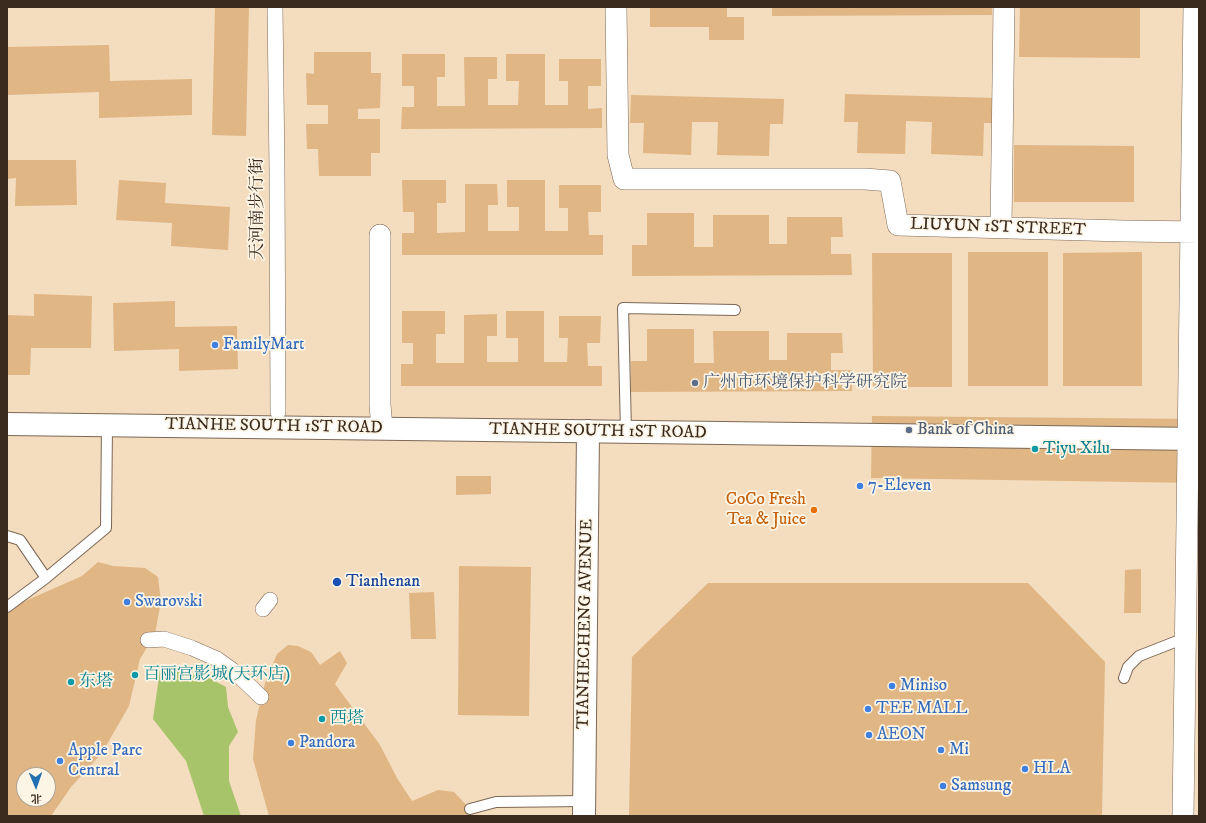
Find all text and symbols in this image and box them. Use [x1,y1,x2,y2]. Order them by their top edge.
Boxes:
street label: 天河南步行街 [248,158,268,260]
street label: LIUYUN 1ST STREET [910,215,1086,241]
place label: FamilyMart [223,335,304,355]
marker: FamilyMart [210,340,220,350]
place label: 广州市环境保护科学研究院 [703,373,907,393]
marker: 广州市环境保护科学研究院 [690,378,700,388]
street label: TIANHE SOUTH 1ST ROAD [165,415,383,439]
street label: TIANHE SOUTH 1ST ROAD [489,420,707,444]
place label: Bank of China [917,420,1014,440]
marker: Bank of China [904,425,914,435]
place label: Tiyu Xilu [1043,439,1110,459]
marker: Tiyu Xilu [1030,444,1040,454]
place label: 7-Eleven [868,476,931,496]
marker: 7-Eleven [855,481,865,491]
place label: CoCo Fresh Tea & Juice [726,490,806,530]
marker: CoCo Fresh Tea & Juice [809,505,819,515]
street label: TIANHECHENG AVENUE [574,519,598,729]
place label: Tianhenan [346,572,420,592]
marker: Tianhenan [331,576,343,588]
place label: Swarovski [135,592,202,612]
marker: Swarovski [122,597,132,607]
place label: 百丽宫影城(天环店) [143,665,290,685]
marker: 百丽宫影城(天环店) [130,670,140,680]
place label: 东塔 [79,672,113,692]
place label: Miniso [900,676,947,696]
marker: 东塔 [66,677,76,687]
marker: Miniso [887,681,897,691]
place label: TEE MALL [876,699,967,719]
marker: TEE MALL [863,704,873,714]
place label: 西塔 [330,709,364,729]
marker: 西塔 [317,714,327,724]
place label: AEON [877,725,926,745]
marker: AEON [864,730,874,740]
place label: Pandora [299,733,355,753]
marker: Pandora [286,738,296,748]
place label: Mi [949,740,969,760]
place label: Apple Parc Central [68,741,142,781]
marker: Mi [936,745,946,755]
marker: Apple Parc Central [55,756,65,766]
place label: HLA [1033,759,1071,779]
marker: HLA [1020,764,1030,774]
north arrow [16,767,56,807]
place label: Samsung [951,776,1011,796]
marker: Samsung [938,781,948,791]
text: 北 [31,791,42,805]

